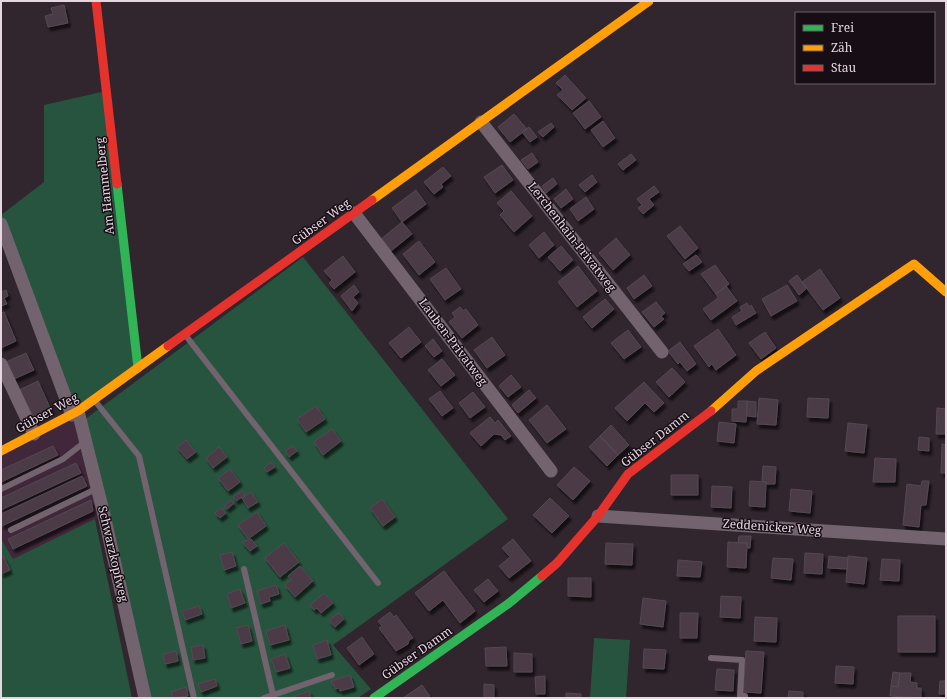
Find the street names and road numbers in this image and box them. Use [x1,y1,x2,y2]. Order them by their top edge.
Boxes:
street label: Am Hammelberg [91,136,118,236]
street label: Lerchenhain-Privatweg [524,178,621,295]
street label: Gübser Weg [288,194,354,249]
street label: Lauben-Privatweg [415,295,492,389]
street label: Gübser Weg [13,388,81,437]
street label: Gübser Damm [617,407,692,471]
street label: Schwarzkopfweg [94,504,133,604]
street label: Zeddenicker Weg [722,515,822,538]
street label: Gübser Damm [378,622,455,683]

